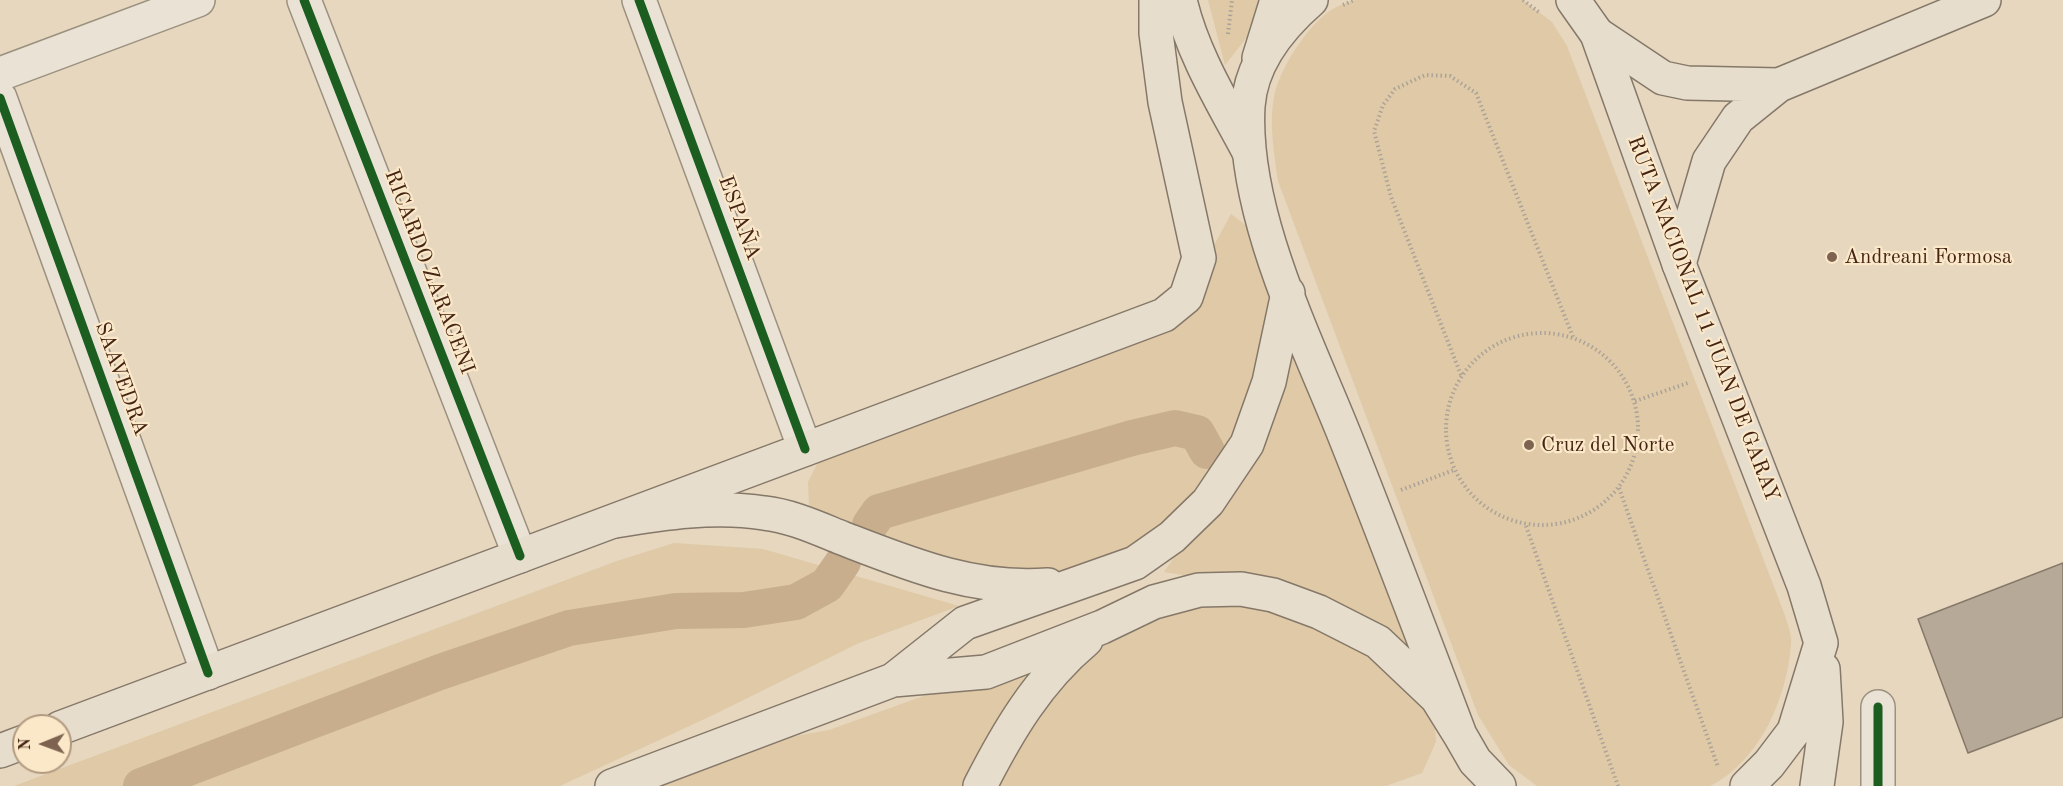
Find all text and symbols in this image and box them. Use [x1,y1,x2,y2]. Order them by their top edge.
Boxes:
street label: RUTA NACIONAL 11 JUAN DE GARAY [1621,132,1785,506]
street label: RICARDO ZARACENI [378,166,480,378]
street label: ESPAÑA [712,172,766,264]
place label: Andreani Formosa [1844,244,2012,270]
marker: Andreani Formosa [1825,250,1839,264]
street label: SAAVEDRA [89,319,153,439]
place label: Cruz del Norte [1541,432,1674,458]
marker: Cruz del Norte [1522,438,1536,452]
north arrow [12,714,72,774]
text: N [18,738,34,751]

